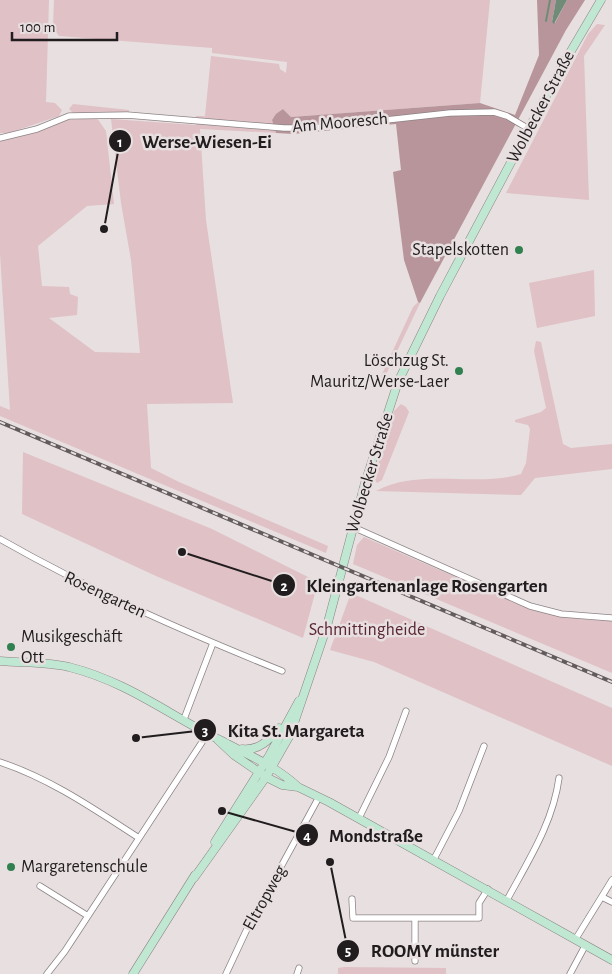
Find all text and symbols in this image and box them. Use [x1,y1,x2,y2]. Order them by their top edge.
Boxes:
scale bar [12,10,118,42]
text: 100 m [20,20,55,35]
street label: Wolbecker Straße [504,48,578,166]
street label: Am Mooresch [291,110,389,136]
callout: Werse-Wiesen-Ei [107,124,282,158]
text: Werse-Wiesen-Ei [142,133,272,152]
text: 1 [117,135,123,150]
place label: Stapelskotten [412,241,509,259]
marker: Stapelskotten [513,244,525,256]
place label: Löschzug St. Mauritz/Werse-Laer [310,352,449,391]
marker: Löschzug St. Mauritz/Werse-Laer [453,365,465,377]
street label: Wolbecker Straße [343,411,397,535]
street label: Rosengarten [61,568,149,622]
callout: Kleingartenanlage Rosengarten [271,568,558,602]
text: Kleingartenanlage Rosengarten [306,577,548,596]
text: 2 [280,579,288,594]
park label: Schmittingheide [309,621,425,639]
place label: Musikgeschäft Ott [21,628,123,667]
marker: Musikgeschäft Ott [5,641,17,653]
callout: Kita St. Margareta [193,713,375,747]
text: Kita St. Margareta [227,722,365,741]
text: 3 [202,724,208,739]
callout: Mondstraße [295,818,433,852]
text: Mondstraße [329,827,423,846]
text: 4 [303,829,311,844]
place label: Margaretenschule [21,858,148,876]
marker: Margaretenschule [5,861,17,873]
street label: Eltropweg [240,862,290,933]
callout: ROOMY münster [336,934,509,968]
text: ROOMY münster [371,942,500,961]
text: 5 [345,944,351,959]

